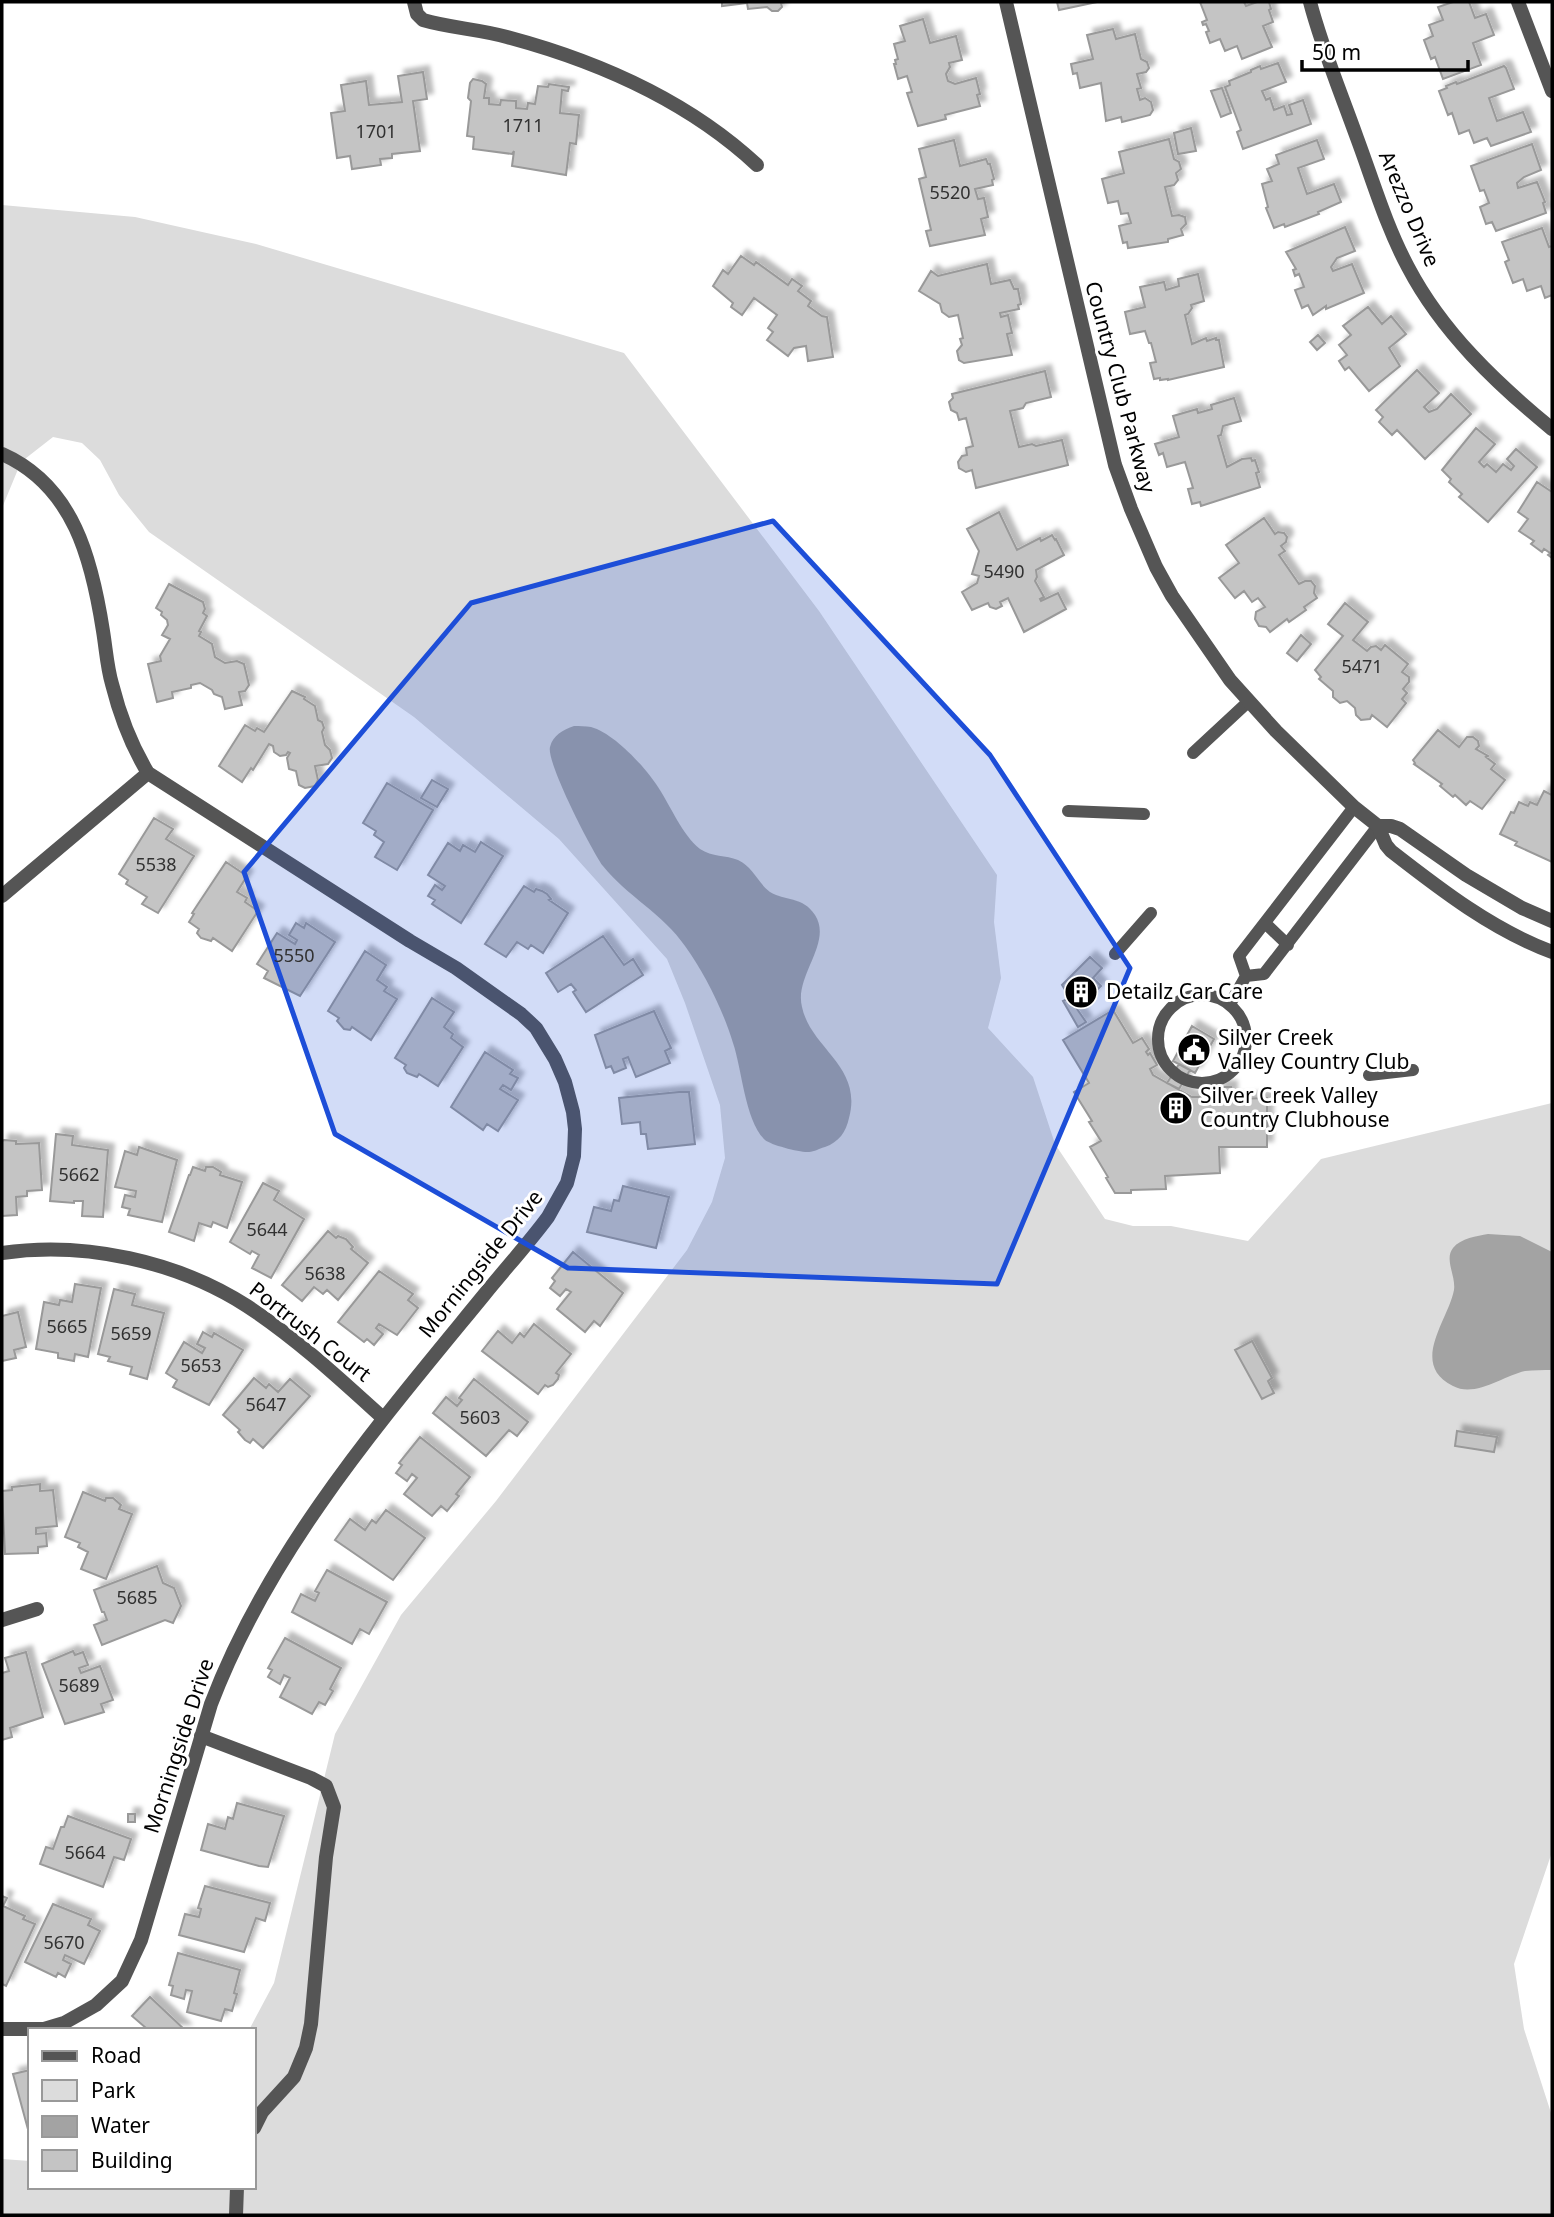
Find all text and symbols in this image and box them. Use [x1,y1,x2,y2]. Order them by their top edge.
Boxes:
scale bar [1302,28,1468,72]
text: 50 m [1312,38,1361,66]
house number: 1711 [502,113,544,137]
house number: 1701 [355,119,397,143]
street label: Arezzo Drive [1373,146,1447,271]
house number: 5520 [929,180,971,204]
street label: Country Club Parkway [1079,278,1163,496]
house number: 5490 [983,559,1025,583]
house number: 5471 [1341,654,1383,678]
house number: 5538 [135,852,177,876]
house number: 5550 [273,943,315,967]
building icon: Detailz Car Care [1062,973,1100,1011]
place label: Detailz Car Care [1106,977,1263,1005]
place label: Silver Creek Valley Country Club [1218,1023,1409,1075]
public building icon: Silver Creek Valley Country Club [1175,1031,1213,1069]
place label: Silver Creek Valley Country Clubhouse [1200,1081,1390,1133]
building icon: Silver Creek Valley Country Clubhouse [1157,1089,1195,1127]
house number: 5662 [58,1162,100,1186]
street label: Morningside Drive [412,1184,548,1343]
house number: 5644 [246,1217,288,1241]
house number: 5638 [304,1261,346,1285]
street label: Portrush Court [244,1275,377,1388]
house number: 5665 [46,1314,88,1338]
house number: 5659 [110,1321,152,1345]
house number: 5653 [180,1353,222,1377]
house number: 5647 [245,1392,287,1416]
house number: 5603 [459,1405,501,1429]
house number: 5685 [116,1585,158,1609]
street label: Morningside Drive [137,1655,220,1837]
house number: 5689 [58,1673,100,1697]
house number: 5664 [64,1840,106,1864]
house number: 5670 [43,1930,85,1954]
legend [28,2028,256,2189]
text: Road [91,2041,141,2069]
text: Park [91,2076,136,2104]
text: Water [91,2111,150,2139]
text: Building [91,2146,173,2174]

